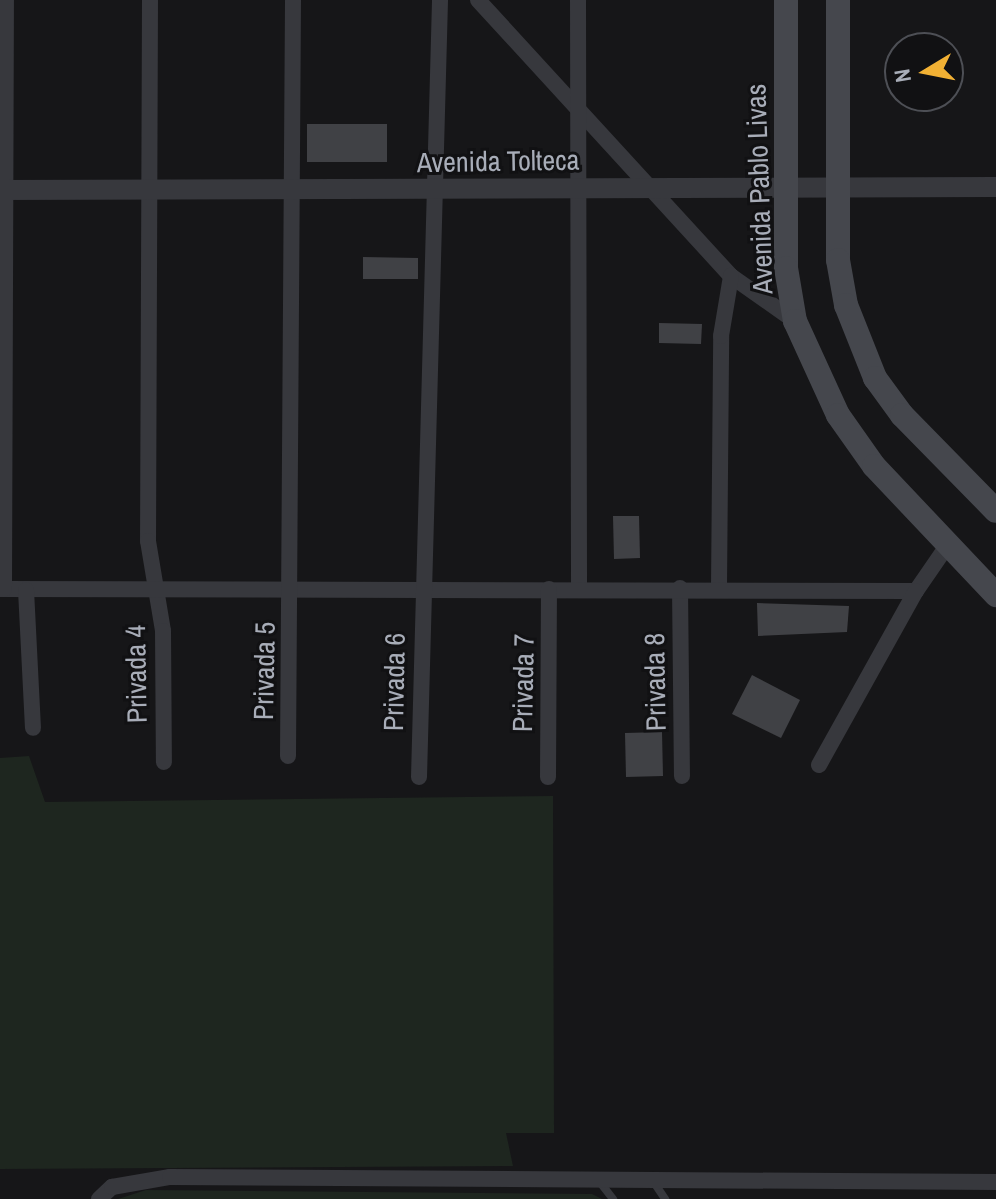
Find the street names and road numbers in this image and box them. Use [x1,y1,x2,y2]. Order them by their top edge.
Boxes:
street label: Avenida Pablo Livas [739,83,779,295]
street label: Avenida Tolteca [416,143,580,179]
street label: Privada 5 [246,622,282,720]
street label: Privada 4 [118,625,154,723]
street label: Privada 6 [376,633,412,731]
street label: Privada 8 [637,633,673,731]
street label: Privada 7 [505,634,541,732]

